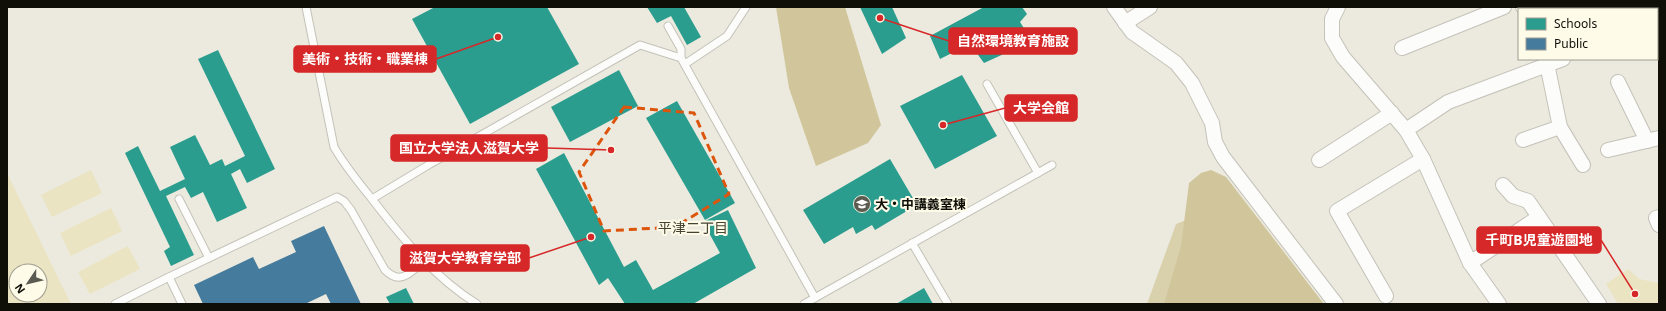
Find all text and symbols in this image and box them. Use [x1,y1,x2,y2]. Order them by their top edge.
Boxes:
legend [1518,8,1658,60]
text: Schools [1554,15,1597,32]
callout: 自然環境教育施設 [949,28,1077,54]
text: 自然環境教育施設 [957,31,1069,50]
text: Public [1554,35,1588,52]
callout: 美術・技術・職業棟 [294,46,436,72]
text: 美術・技術・職業棟 [302,49,428,68]
callout: 大学会館 [1005,95,1077,121]
text: 大学会館 [1013,98,1069,117]
callout: 国立大学法人滋賀大学 [391,135,547,161]
text: 国立大学法人滋賀大学 [399,138,539,157]
school or university icon: 大・中講義室棟 [852,194,872,214]
place label: 大・中講義室棟 [875,195,966,213]
district label: 平津二丁目 [658,218,728,237]
callout: 千町B児童遊園地 [1477,227,1601,253]
text: 千町B児童遊園地 [1485,230,1593,249]
callout: 滋賀大学教育学部 [401,245,529,271]
text: 滋賀大学教育学部 [409,248,521,267]
north arrow [8,263,48,303]
text: N [11,281,28,297]

